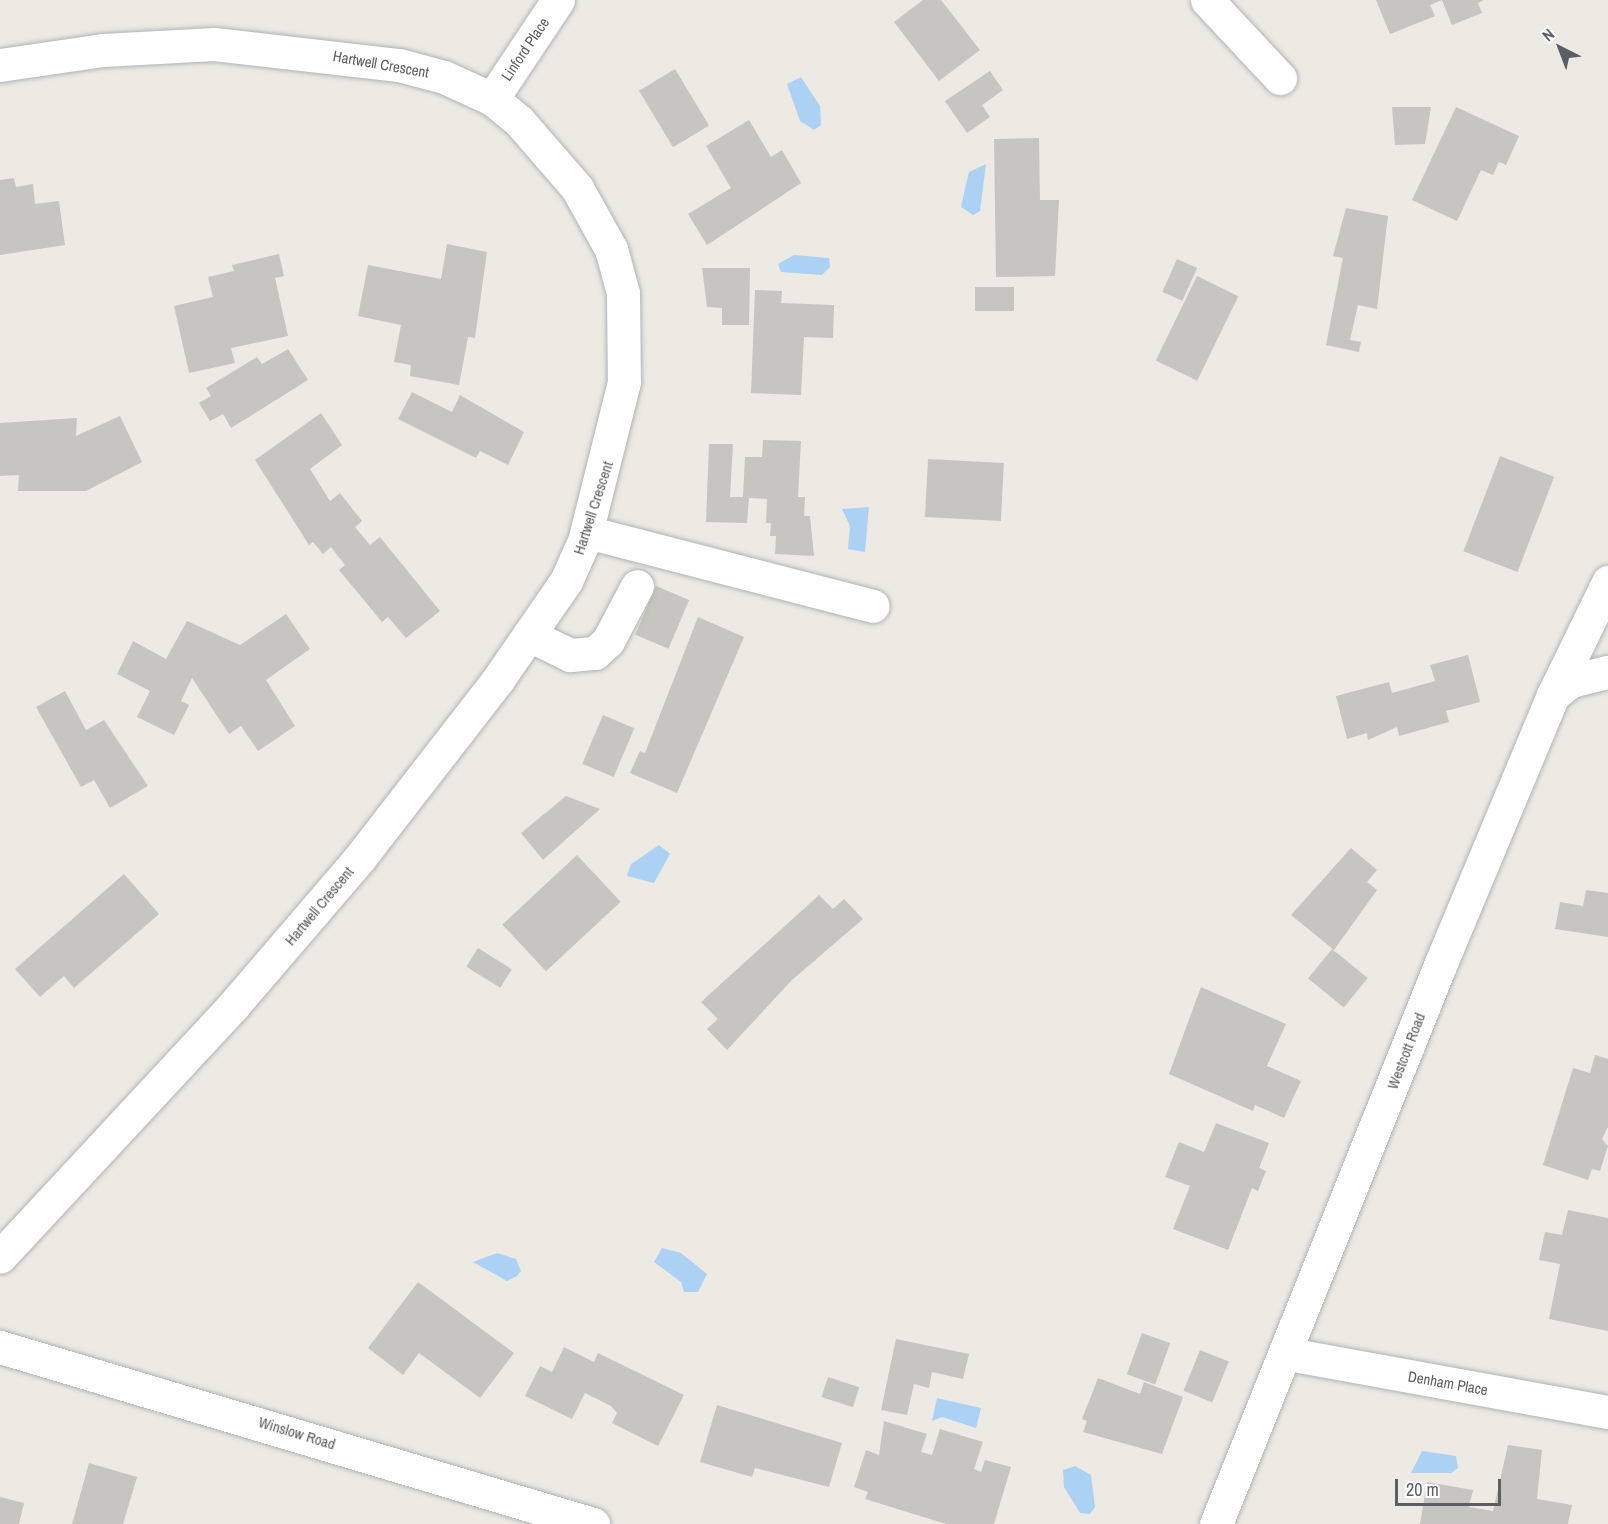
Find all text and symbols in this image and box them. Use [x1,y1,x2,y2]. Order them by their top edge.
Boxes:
street label: Linford Place [497,14,553,84]
north arrow [1530,18,1590,78]
text: N [1537,23,1559,46]
street label: Hartwell Crescent [332,47,430,81]
street label: Hartwell Crescent [569,459,617,557]
street label: Hartwell Crescent [281,863,357,949]
street label: Westcott Road [1383,1010,1429,1092]
street label: Denham Place [1407,1367,1489,1399]
street label: Winslow Road [256,1413,338,1453]
scale bar [1398,1467,1504,1505]
text: 20 m [1406,1477,1439,1502]

